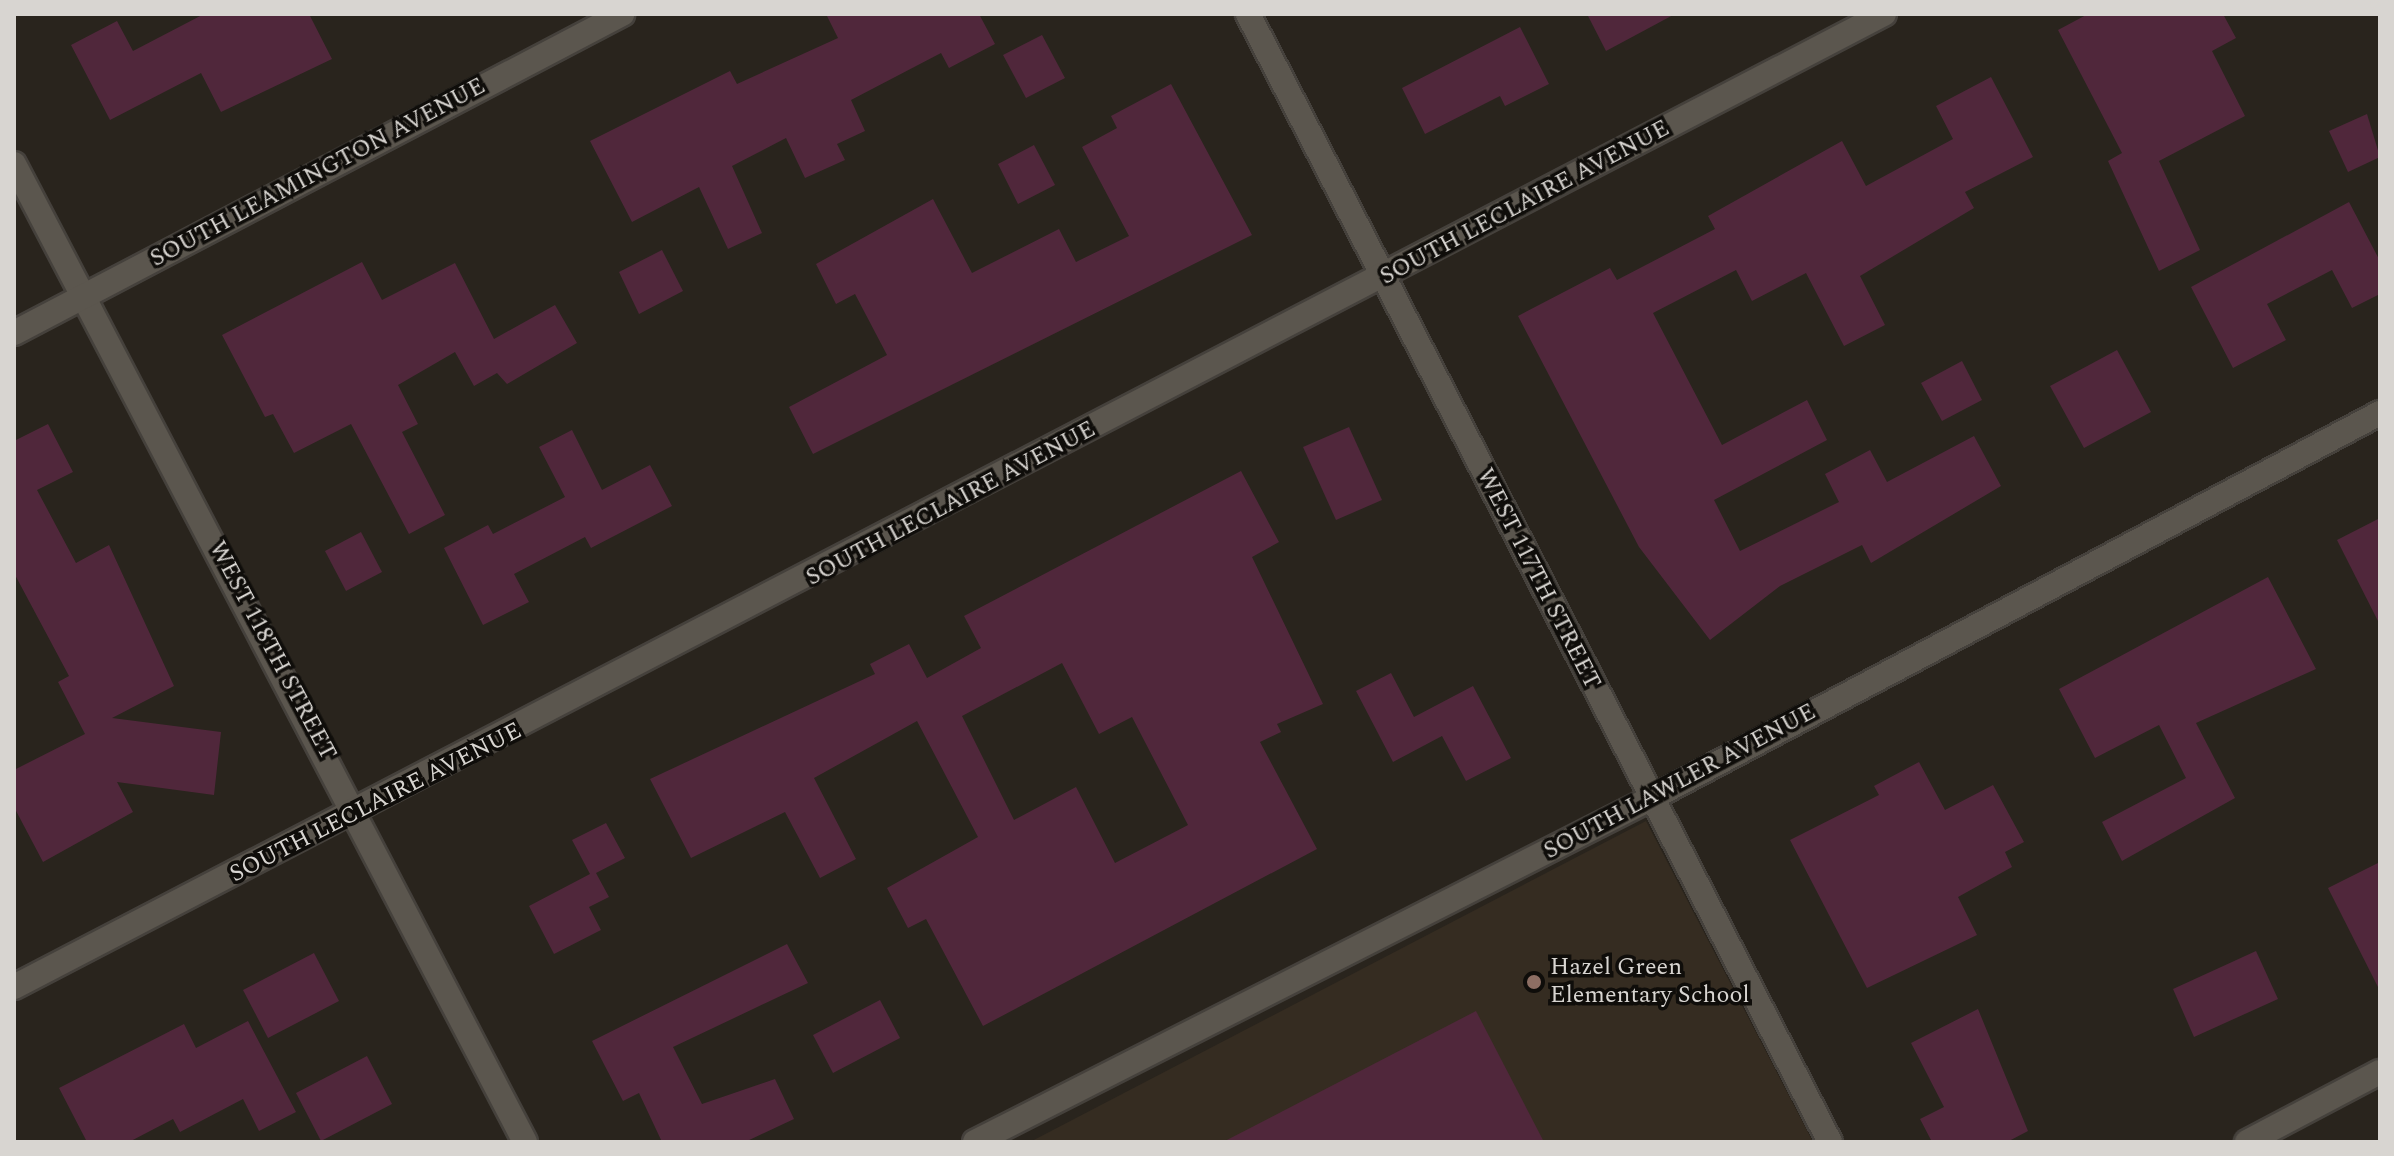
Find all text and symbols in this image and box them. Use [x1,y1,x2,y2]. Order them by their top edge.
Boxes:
street label: SOUTH LEAMINGTON AVENUE [145,72,491,274]
street label: SOUTH LECLAIRE AVENUE [1375,114,1675,292]
street label: SOUTH LECLAIRE AVENUE [801,415,1101,593]
street label: WEST 117TH STREET [1470,464,1606,694]
street label: WEST 118TH STREET [202,537,342,765]
street label: SOUTH LAWLER AVENUE [1539,698,1821,866]
street label: SOUTH LECLAIRE AVENUE [225,717,527,889]
place label: Hazel Green Elementary School [1550,954,1750,1010]
marker: Hazel Green Elementary School [1525,973,1543,991]

